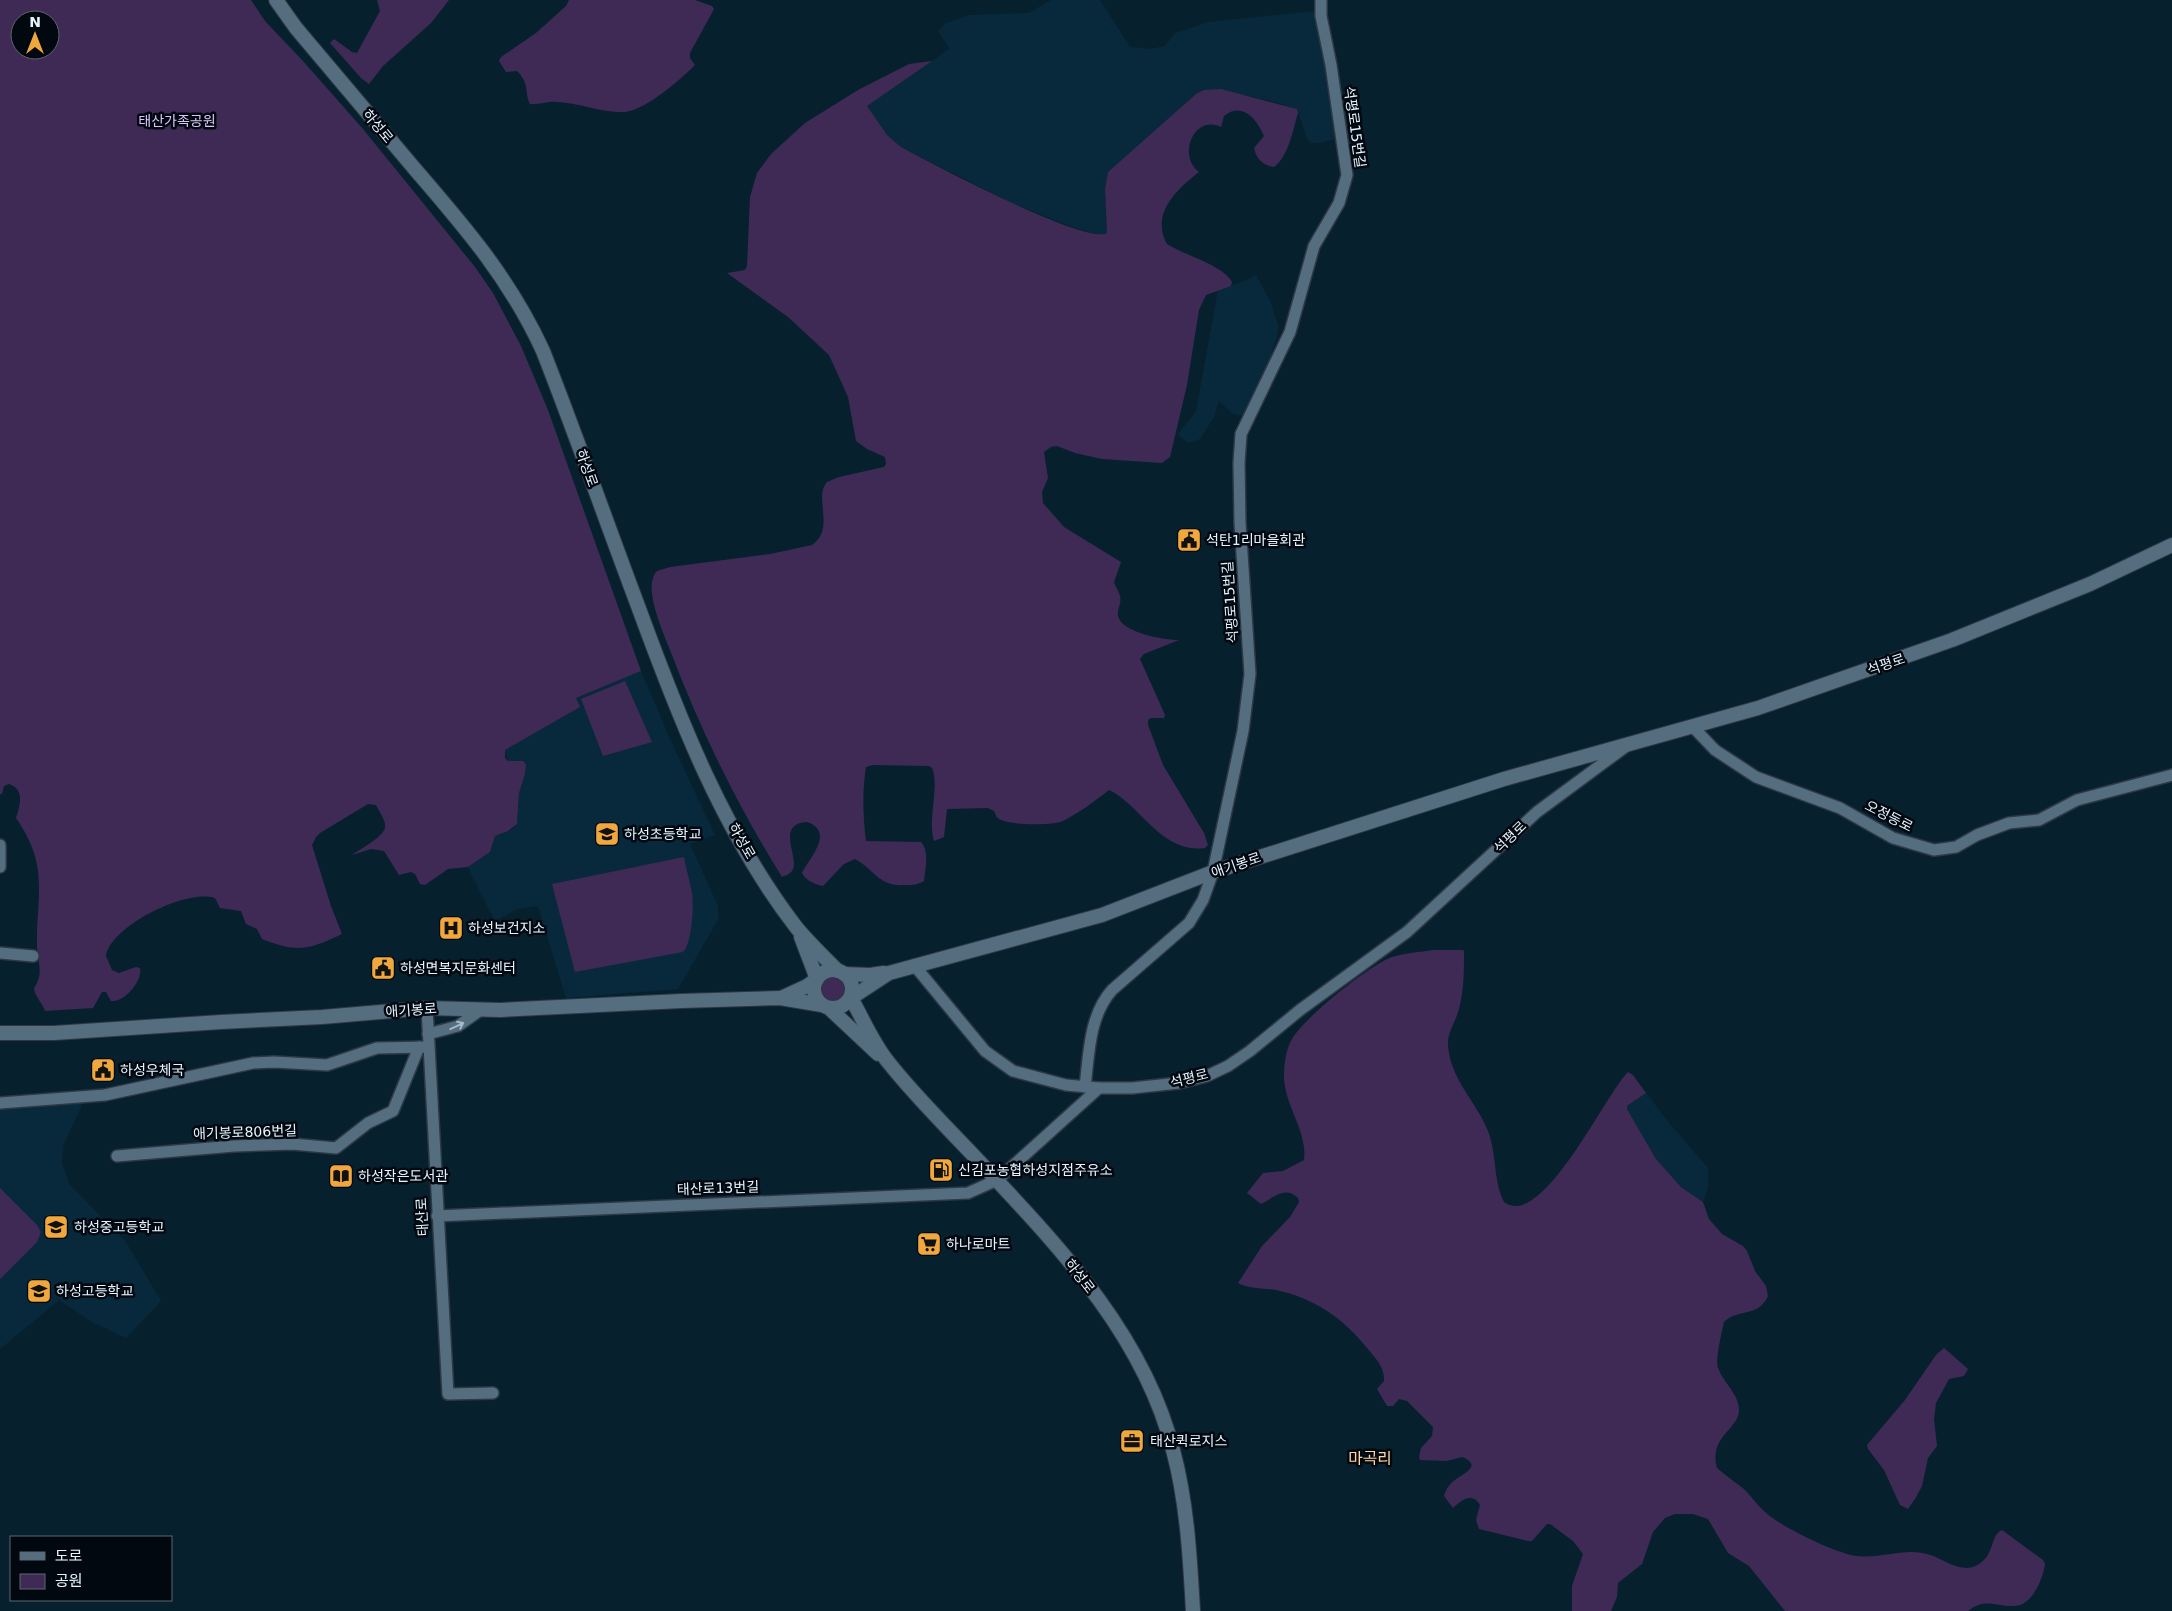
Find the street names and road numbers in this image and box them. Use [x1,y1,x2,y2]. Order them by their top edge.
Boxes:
street label: 석평로15번길 [1341,85,1369,169]
street label: 하성로 [359,106,397,146]
street label: 하성로 [573,447,601,489]
street label: 석평로15번길 [1219,560,1241,644]
street label: 석평로 [1865,650,1907,678]
street label: 오정동로 [1862,797,1916,835]
street label: 석평로 [1491,818,1530,856]
street label: 하성로 [725,820,759,862]
street label: 애기봉로 [1209,849,1263,881]
street label: 애기봉로 [385,1000,437,1020]
street label: 석평로 [1168,1066,1210,1090]
street label: 애기봉로806번길 [193,1122,297,1142]
street label: 태산로13번길 [677,1179,759,1197]
street label: 태산로 [413,1197,431,1237]
street label: 하성로 [1062,1256,1098,1296]

